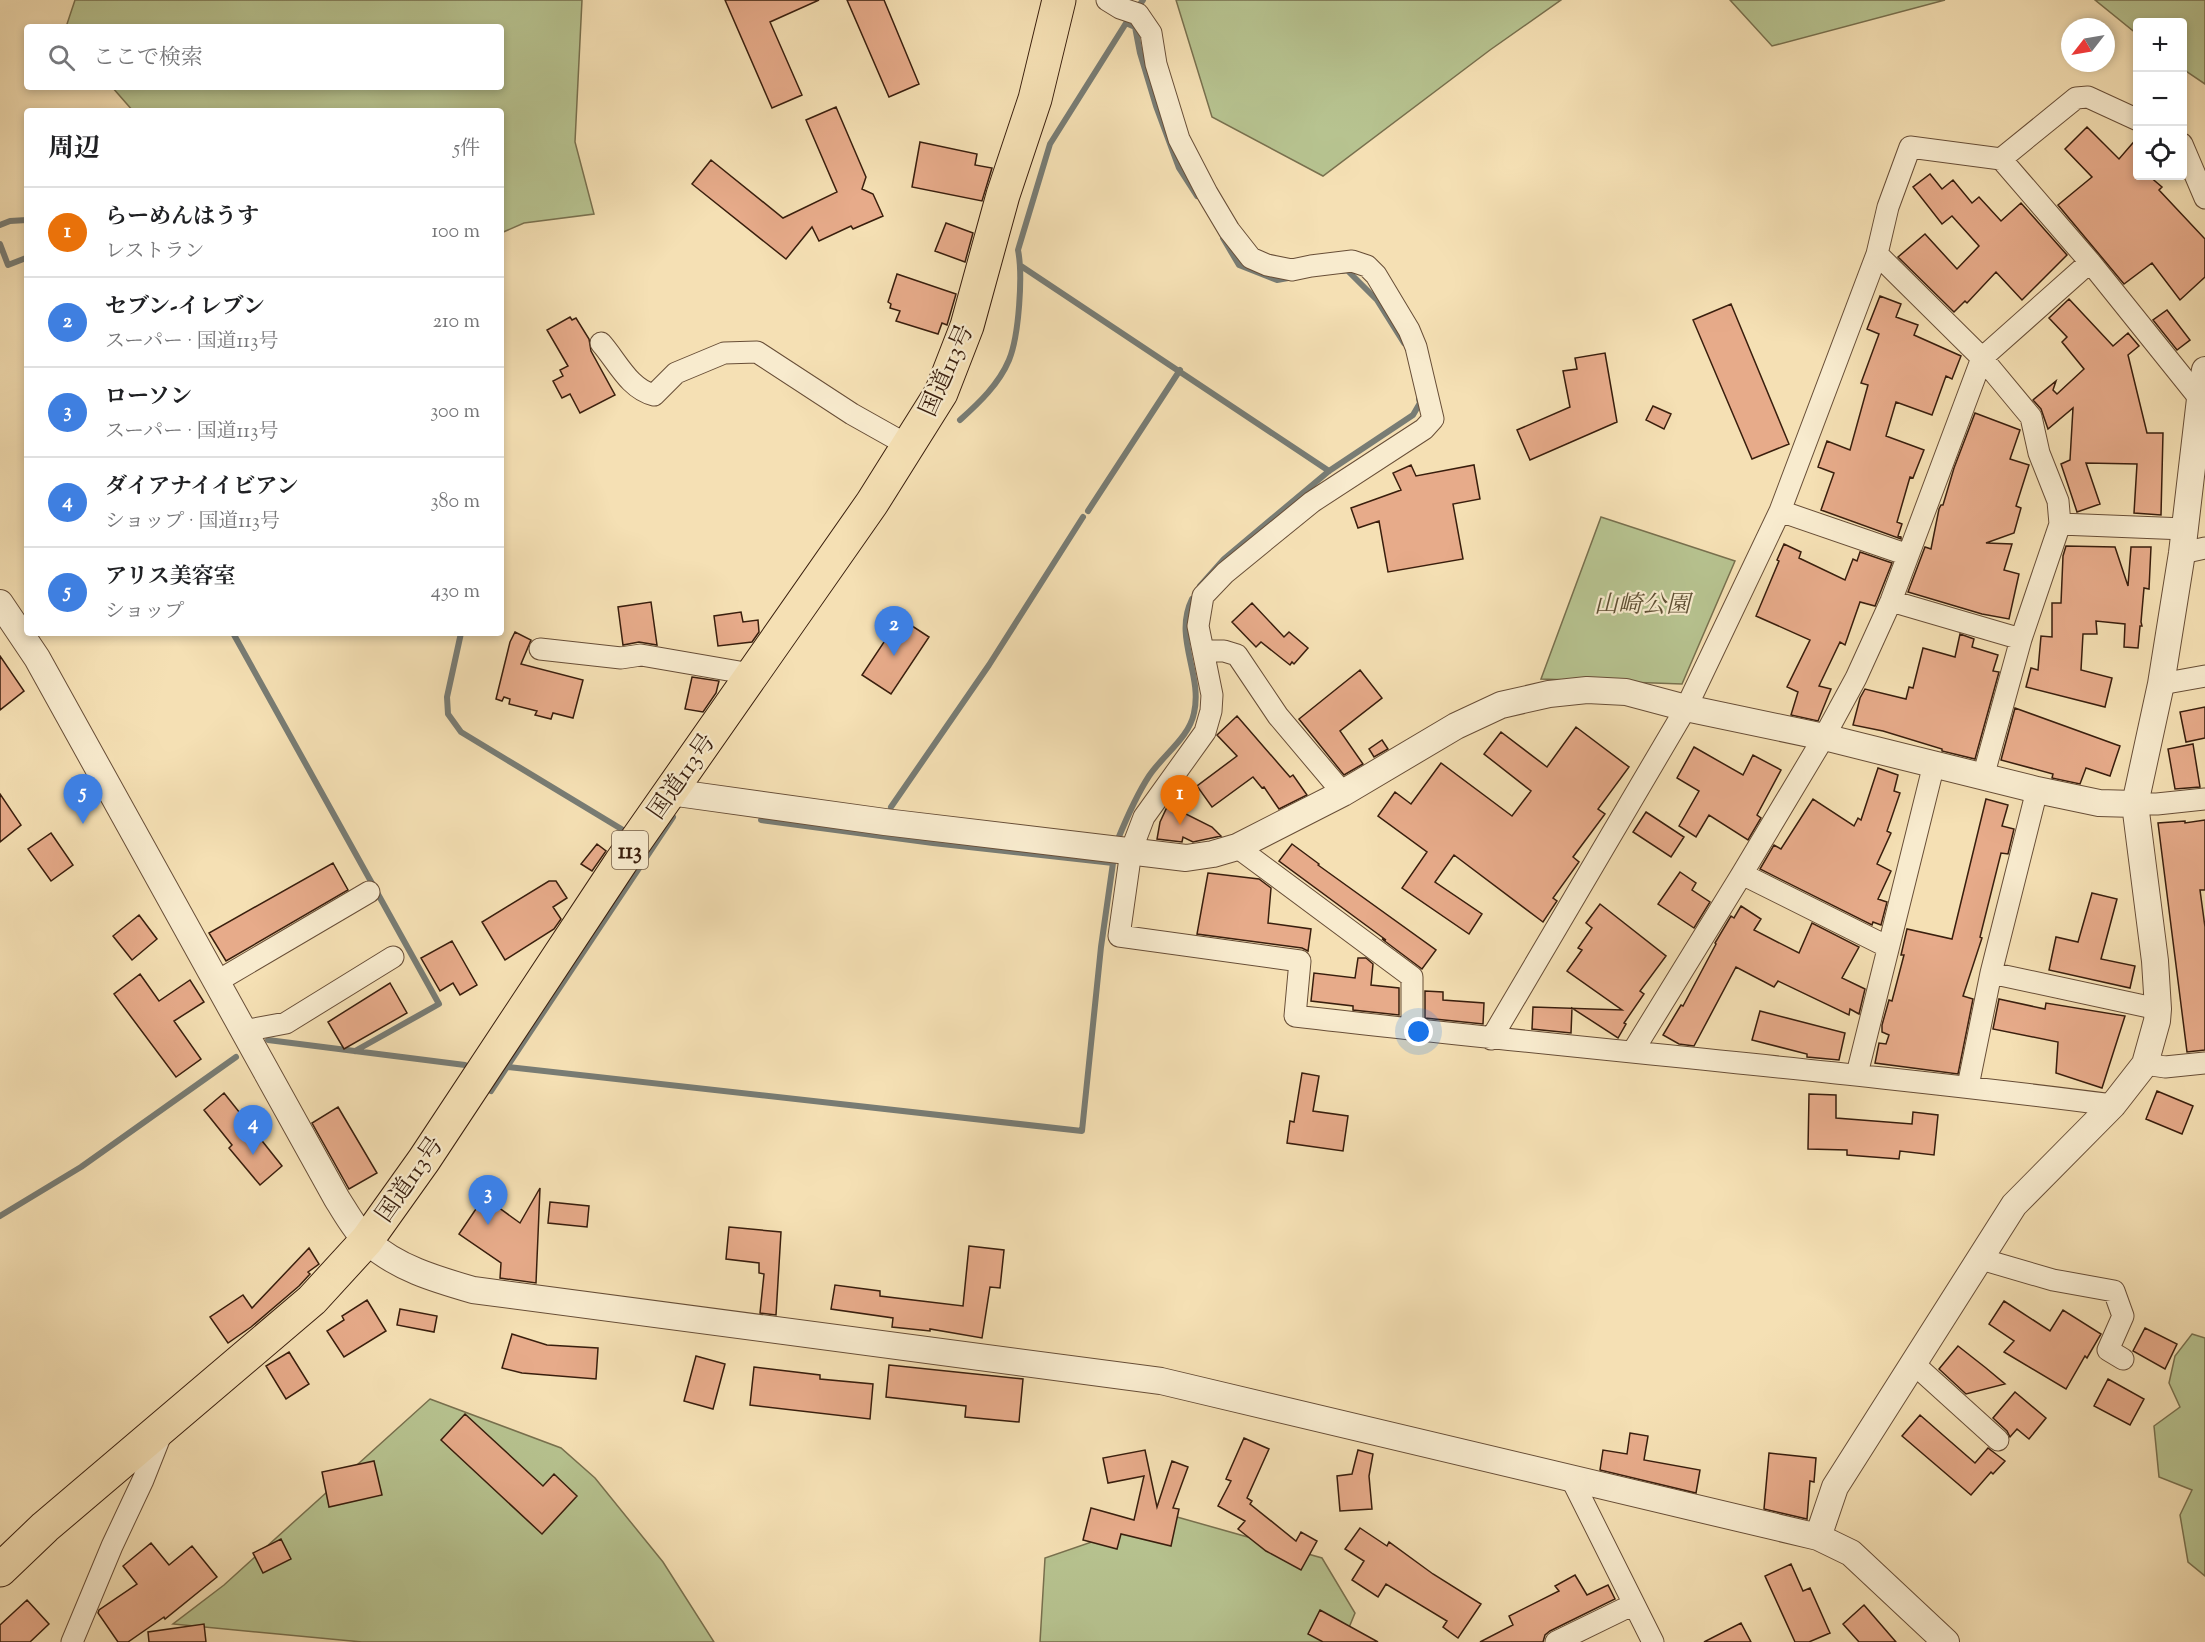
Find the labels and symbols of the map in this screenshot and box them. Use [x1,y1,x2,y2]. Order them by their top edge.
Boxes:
north arrow [2061,18,2115,72]
street label: 国道113号 [912,319,983,423]
park label: 山崎公園 [1594,589,1694,623]
pin: 2 [874,606,914,656]
street label: 国道113号 [641,727,725,827]
pin: 5 [64,774,103,824]
pin: 1 [1160,776,1200,825]
road number: 113 [612,831,648,869]
your location [1404,1017,1433,1046]
pin: 4 [234,1106,272,1155]
street label: 国道113号 [369,1130,453,1230]
pin: 3 [468,1176,508,1225]

